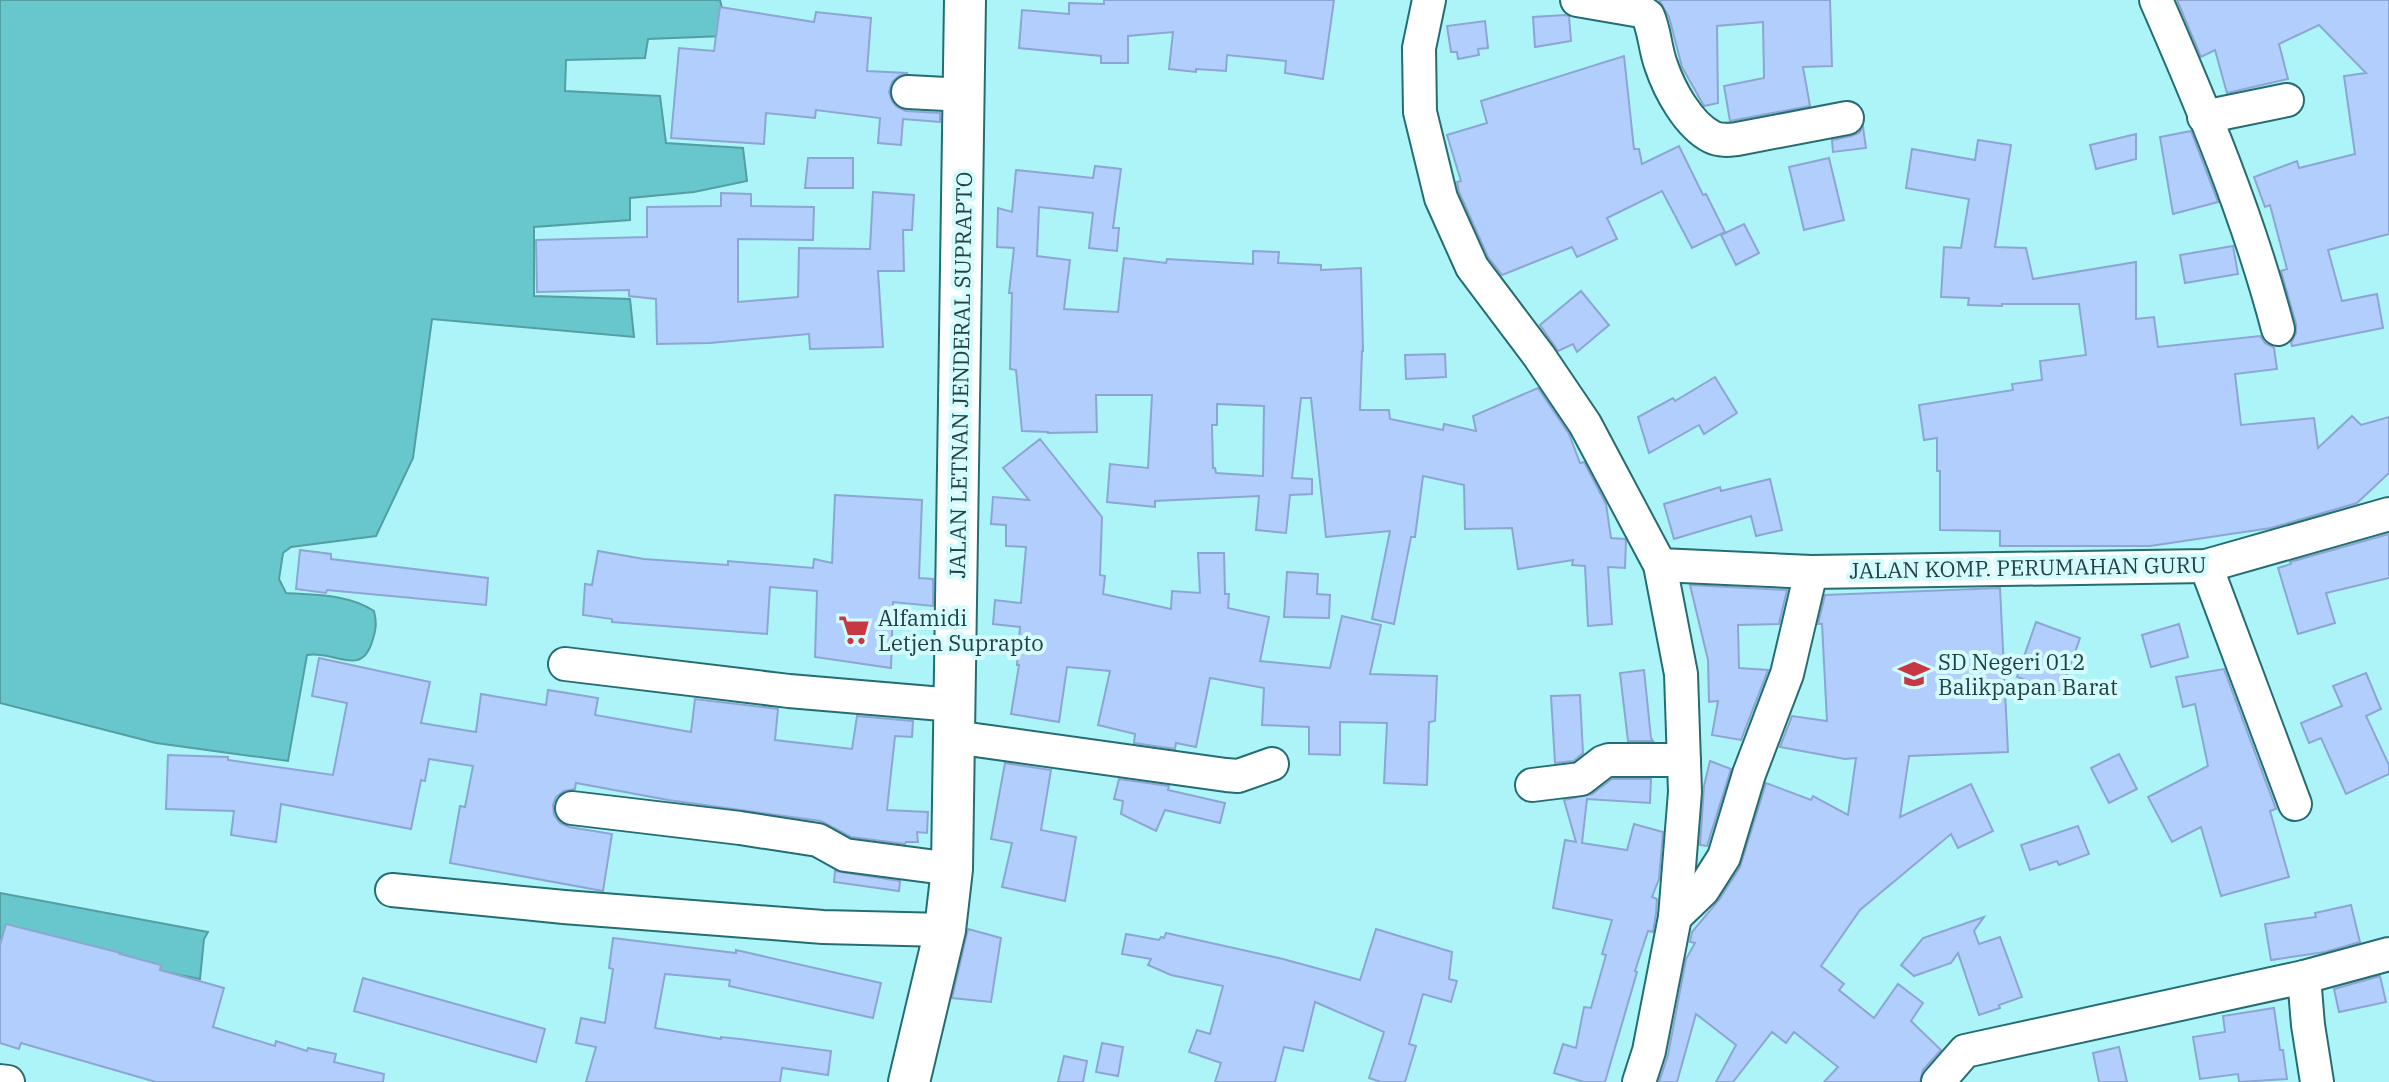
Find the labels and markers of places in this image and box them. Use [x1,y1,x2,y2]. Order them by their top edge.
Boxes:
place label: Alfamidi Letjen Suprapto [878,603,1044,657]
supermarket icon: Alfamidi Letjen Suprapto [837,613,871,647]
place label: SD Negeri 012 Balikpapan Barat [1938,647,2118,701]
school or university icon: SD Negeri 012 Balikpapan Barat [1897,657,1931,691]

